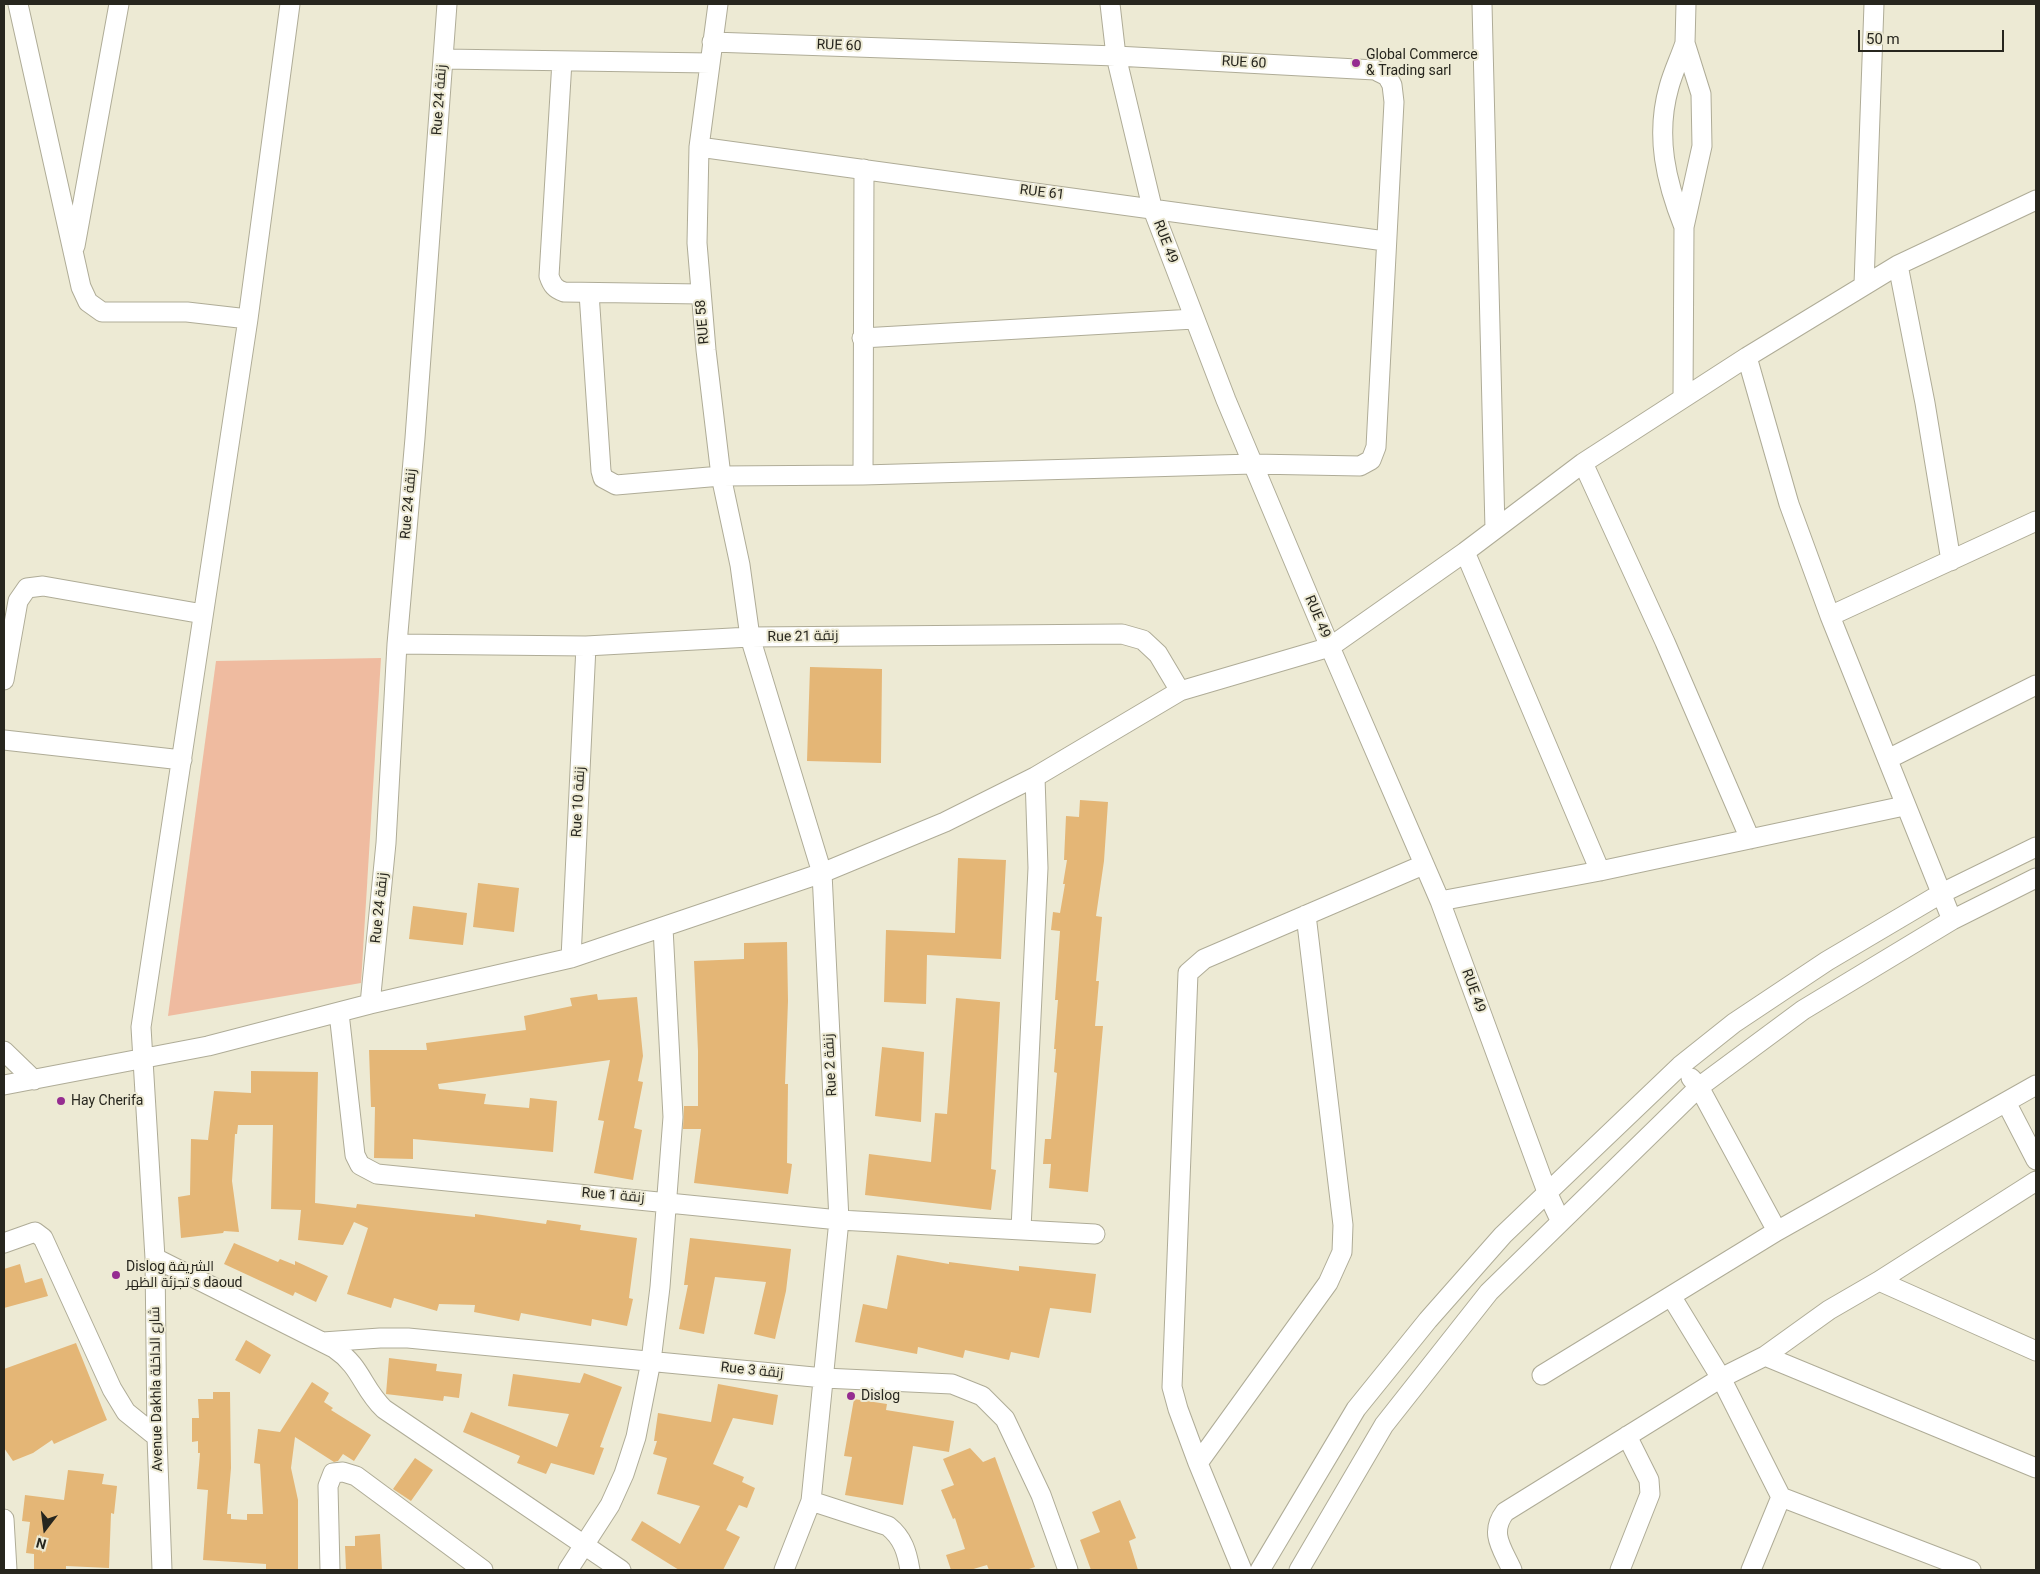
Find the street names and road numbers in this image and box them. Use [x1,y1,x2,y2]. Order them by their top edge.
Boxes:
street label: RUE 60 [816,37,862,55]
street label: RUE 60 [1221,53,1267,73]
street label: Rue 24 زنقة [429,64,451,136]
street label: RUE 61 [1019,182,1065,204]
street label: RUE 49 [1149,218,1181,266]
street label: RUE 58 [693,299,713,345]
street label: Rue 24 زنقة [398,468,420,540]
street label: RUE 49 [1301,593,1333,641]
street label: Rue 21 زنقة [767,628,839,646]
street label: Rue 10 زنقة [569,766,589,838]
street label: Rue 24 زنقة [368,872,392,944]
street label: RUE 49 [1457,967,1489,1015]
street label: Rue 2 زنقة [821,1033,841,1097]
street label: Rue 1 زنقة [581,1185,645,1207]
street label: Avenue Dakhla شارع الداخلة [147,1306,167,1472]
street label: Rue 3 زنقة [720,1359,784,1383]

